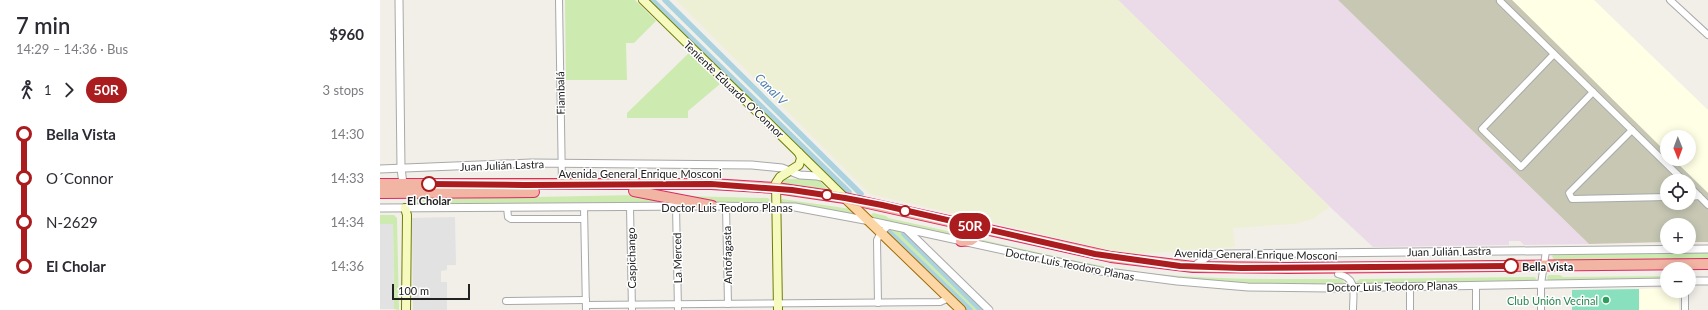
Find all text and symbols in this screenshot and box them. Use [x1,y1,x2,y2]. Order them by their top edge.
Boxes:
text: 7 min [16,12,70,39]
text: $960 [329,25,364,43]
street label: Teniente Eduardo O'Connor [681,38,787,140]
text: 14:29 – 14:36 · Bus [16,41,128,57]
water label: Canal V [752,70,791,109]
street label: Fiambalá [553,71,567,115]
icon: walk [16,79,38,101]
icon: forward [58,79,80,101]
text: 50R [94,81,119,98]
text: 1 [44,82,52,98]
text: 3 stops [323,82,364,98]
text: Bella Vista [46,125,116,143]
text: 14:30 [331,126,364,142]
north arrow [1660,130,1696,166]
map controls [1660,130,1696,298]
street label: Juan Julián Lastra [460,157,544,173]
street label: Avenida General Enrique Mosconi [558,167,722,180]
text: O´Connor [46,169,113,187]
text: 14:33 [331,170,364,186]
button: locate [1660,174,1696,210]
marker: El Cholar [421,176,437,192]
unlabelled marker [821,189,833,201]
place label: El Cholar [407,194,452,207]
street label: Doctor Luis Teodoro Planas [661,201,793,214]
unlabelled marker [899,205,911,217]
text: N-2629 [46,213,98,231]
line badge: 50R [947,213,993,239]
text: 14:34 [331,214,364,230]
text: 50R [957,217,983,234]
button: + [1660,218,1696,254]
street label: Antofagasta [720,226,734,284]
street label: Caspichango [624,227,638,289]
street label: La Merced [670,233,684,283]
street label: Juan Julián Lastra [1407,244,1491,258]
street label: Doctor Luis Teodoro Planas [1004,245,1136,283]
street label: Avenida General Enrique Mosconi [1174,246,1338,262]
text: El Cholar [46,257,106,275]
text: 14:36 [331,258,364,274]
marker: Bella Vista [1503,258,1519,274]
place label: Bella Vista [1522,260,1573,273]
button: − [1660,262,1696,298]
street label: Doctor Luis Teodoro Planas [1326,278,1458,294]
scale bar [392,282,470,301]
text: 100 m [398,284,429,297]
place label: Club Unión Vecinal [1507,294,1598,307]
marker: Club Unión Vecinal [1601,295,1611,305]

